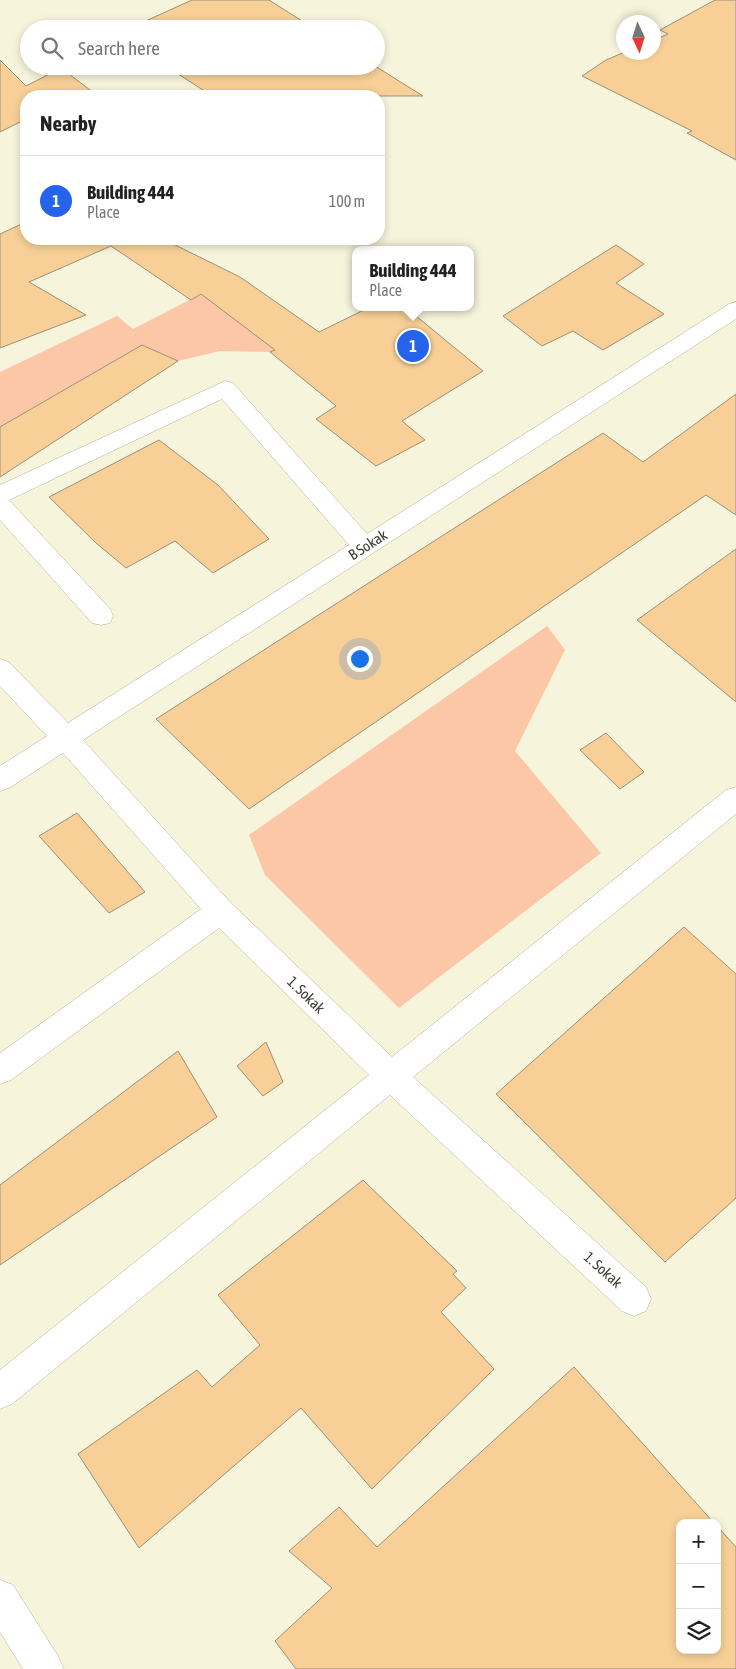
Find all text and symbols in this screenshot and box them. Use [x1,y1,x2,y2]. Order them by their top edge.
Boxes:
north arrow [616,15,661,60]
search box [20,20,385,75]
icon: search [38,34,66,62]
text: Search here [78,37,160,59]
text: Nearby [40,111,96,135]
text: Building 444 [87,181,175,203]
text: 1 [52,192,60,210]
text: 100 m [329,192,365,210]
text: Place [87,203,120,221]
popup [352,246,474,311]
text: Building 444 [369,259,457,281]
text: Place [369,281,402,299]
pin: 1 [397,327,429,365]
street label: B Sokak [345,526,391,563]
your location [347,646,373,672]
street label: 1. Sokak [284,973,329,1017]
street label: 1. Sokak [581,1248,626,1291]
map controls [676,1519,721,1654]
button: + [676,1519,721,1564]
button: − [676,1564,721,1609]
button: layers [676,1609,721,1654]

